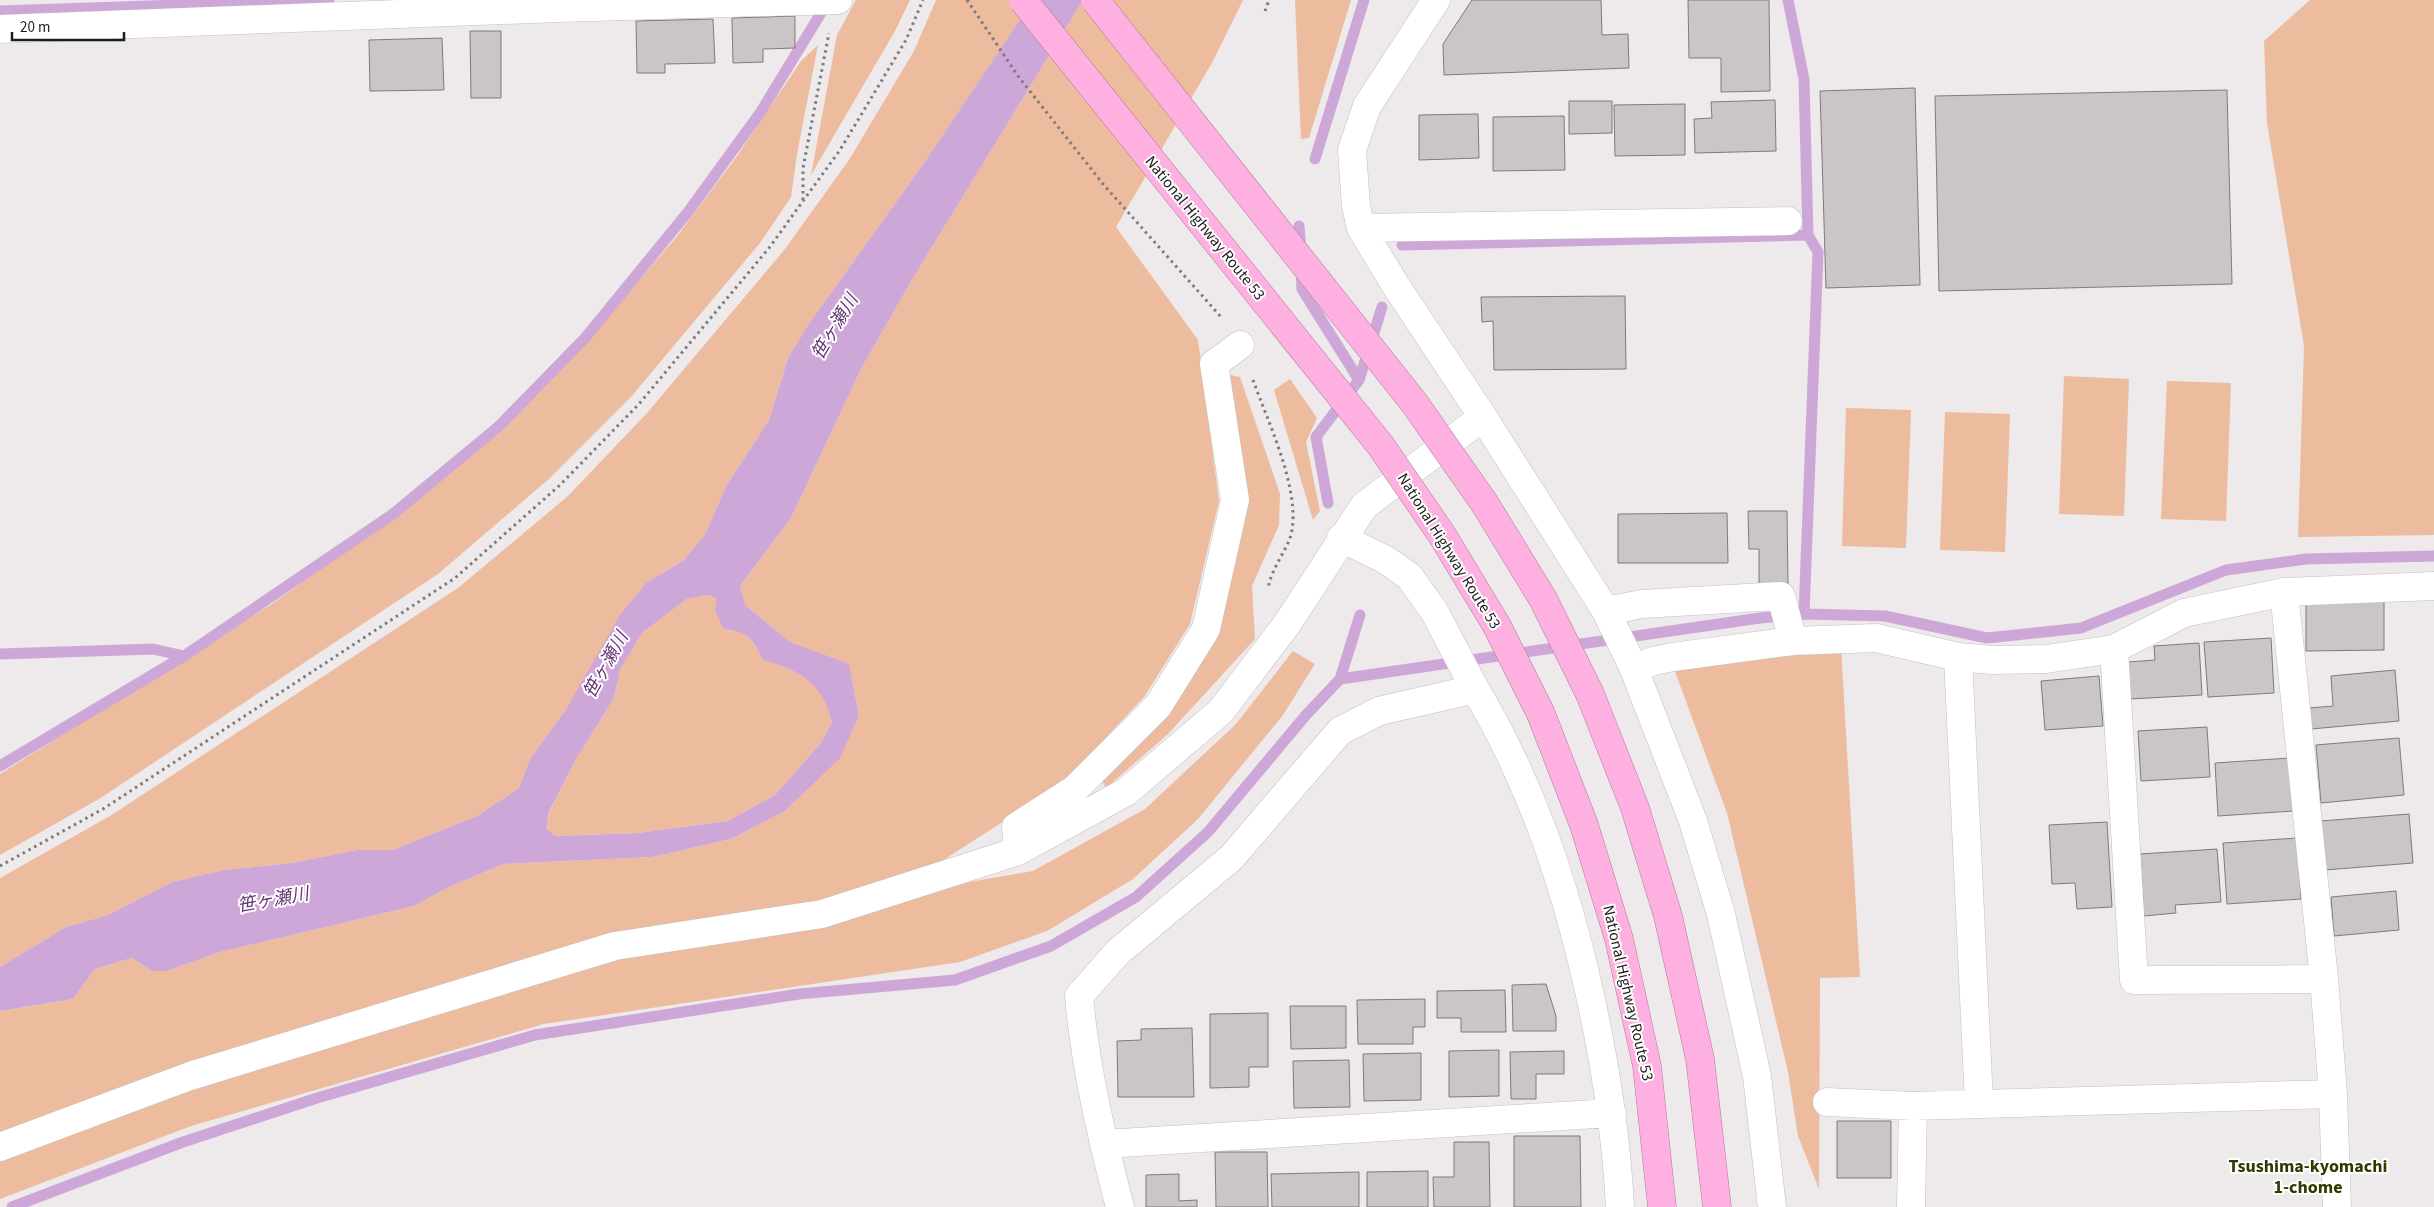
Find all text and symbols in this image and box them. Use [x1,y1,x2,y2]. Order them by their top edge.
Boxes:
scale bar [12,10,125,42]
text: 20 m [20,17,50,38]
street label: National Highway Route 53 [1140,151,1270,305]
water label: 笹ヶ瀬川 [806,288,865,364]
street label: National Highway Route 53 [1392,469,1506,633]
water label: 笹ヶ瀬川 [578,626,635,703]
water label: 笹ヶ瀬川 [235,881,313,919]
street label: National Highway Route 53 [1597,903,1659,1083]
district label: Tsushima-kyomachi 1-chome [2229,1154,2387,1200]

